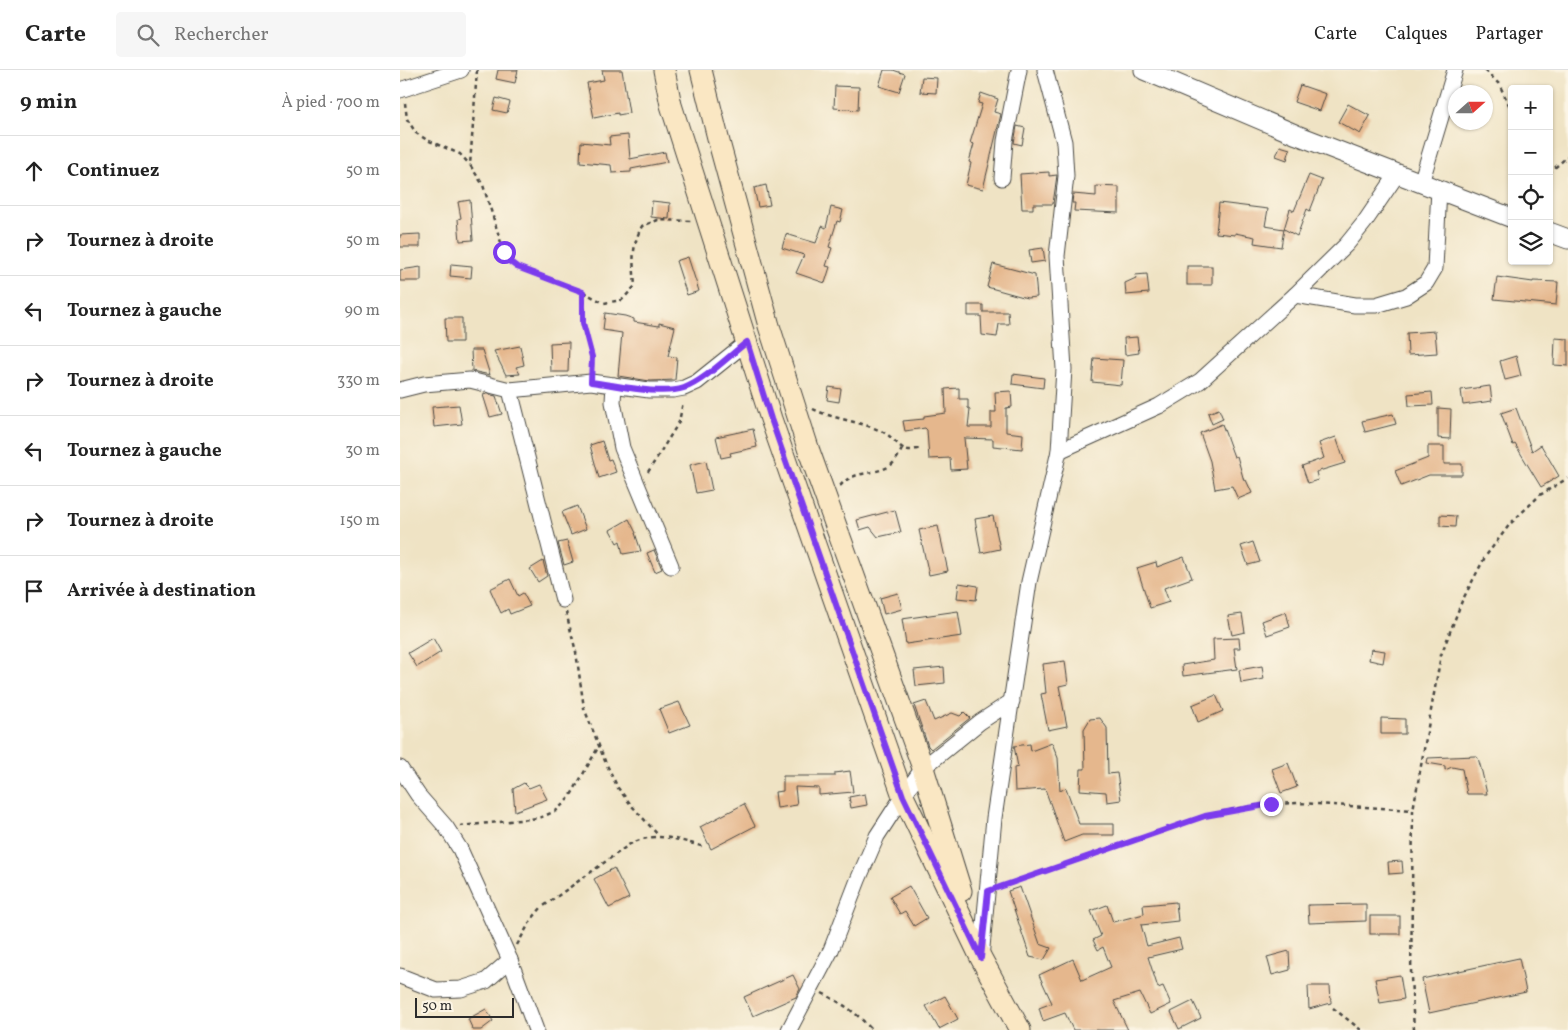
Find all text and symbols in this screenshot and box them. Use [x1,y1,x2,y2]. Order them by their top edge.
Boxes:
search box [116,12,466,57]
text: Carte [25,18,86,52]
icon: search [134,21,162,49]
text: Rechercher [174,22,268,48]
text: Carte [1314,22,1357,47]
text: Calques [1385,22,1447,47]
text: Partager [1475,22,1543,47]
north arrow [1448,85,1493,130]
map controls [1508,85,1553,265]
button: + [1508,85,1553,130]
text: 9 min [20,88,77,117]
text: À pied · 700 m [281,92,380,114]
button: − [1508,130,1553,175]
icon: ahead [20,157,48,185]
text: Continuez [67,158,159,184]
text: 50 m [346,160,380,182]
button: locate [1508,175,1553,220]
button: layers [1508,220,1553,265]
icon: right [20,227,48,255]
text: Tournez à droite [67,228,214,254]
text: 50 m [346,230,380,252]
route start [493,241,516,264]
icon: left [20,297,48,325]
text: Tournez à gauche [67,298,222,324]
text: 90 m [344,300,380,322]
icon: right [20,367,48,395]
text: Tournez à droite [67,368,214,394]
text: 330 m [337,370,380,392]
icon: left [20,437,48,465]
text: Tournez à gauche [67,438,222,464]
text: 30 m [345,440,380,462]
icon: right [20,507,48,535]
text: Tournez à droite [67,508,214,534]
text: 150 m [339,510,380,532]
icon: arrive [20,577,48,605]
text: Arrivée à destination [67,578,256,604]
route end [1260,793,1283,816]
scale bar [415,995,514,1018]
text: 50 m [422,997,452,1016]

